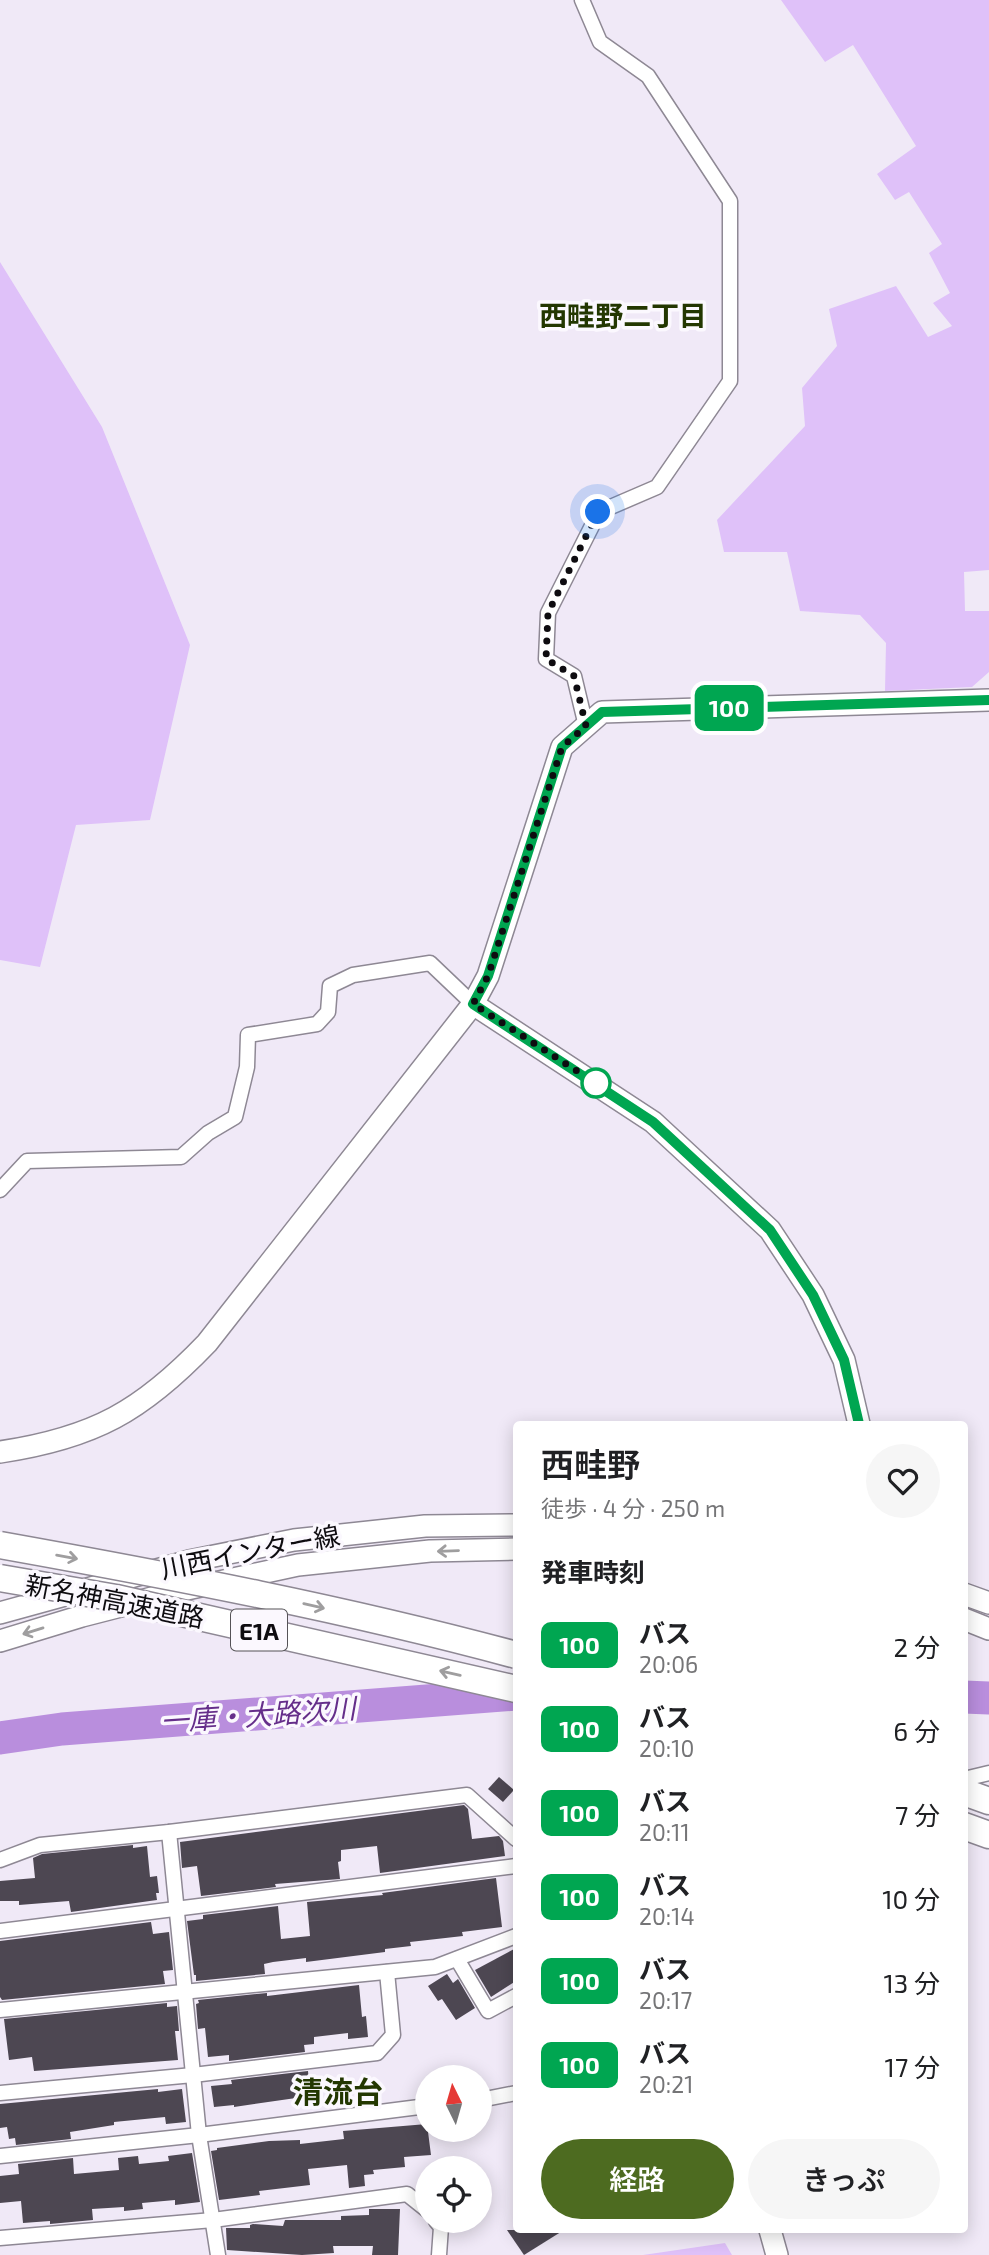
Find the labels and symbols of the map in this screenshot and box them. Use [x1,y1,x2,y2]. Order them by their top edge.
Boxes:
district label: 西畦野二丁目 [539,298,707,332]
your location [580,494,615,529]
line badge: 100 [689,685,769,731]
unlabelled marker [581,1068,611,1098]
street label: 川西インター線 [158,1518,342,1584]
one-way arrow [437,1544,460,1557]
one-way arrow [55,1551,78,1564]
street label: 新名神高速道路 [23,1567,207,1633]
one-way arrow [302,1600,325,1613]
road number: E1A [231,1610,287,1650]
one-way arrow [23,1626,45,1638]
one-way arrow [439,1666,462,1680]
water label: 一庫・大路次川 [159,1690,360,1738]
north arrow [415,2065,492,2142]
district label: 清流台 [293,2073,383,2109]

